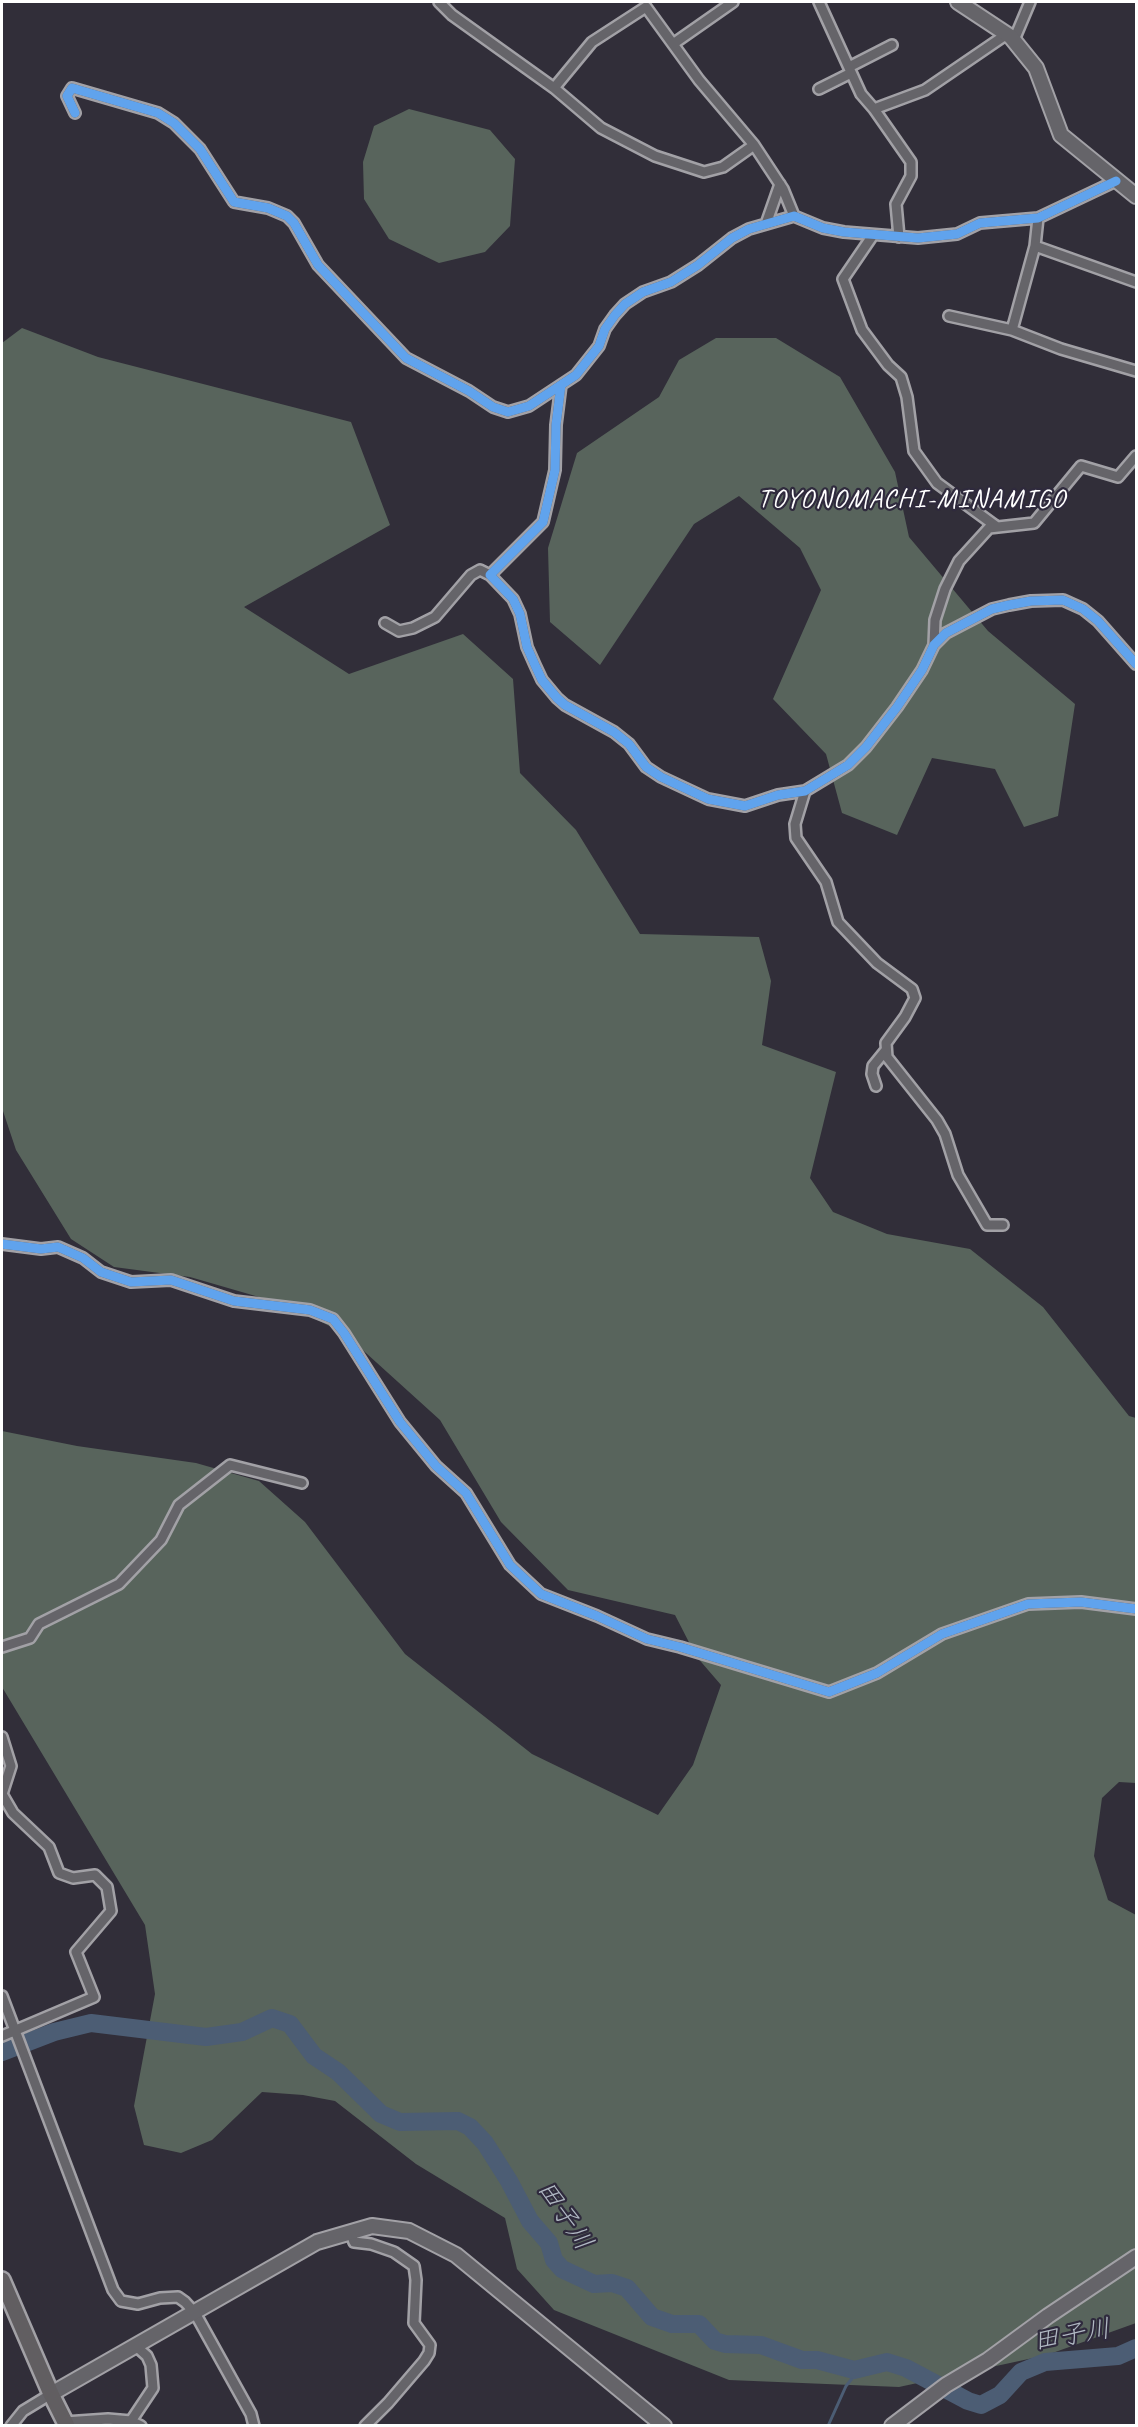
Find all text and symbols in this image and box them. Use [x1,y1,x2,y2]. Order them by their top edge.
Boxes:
district label: TOYONOMACHI-MINAMIGO [759,484,1065,516]
water label: 田子川 [529,2175,599,2257]
water label: 田子川 [1031,2314,1113,2358]

